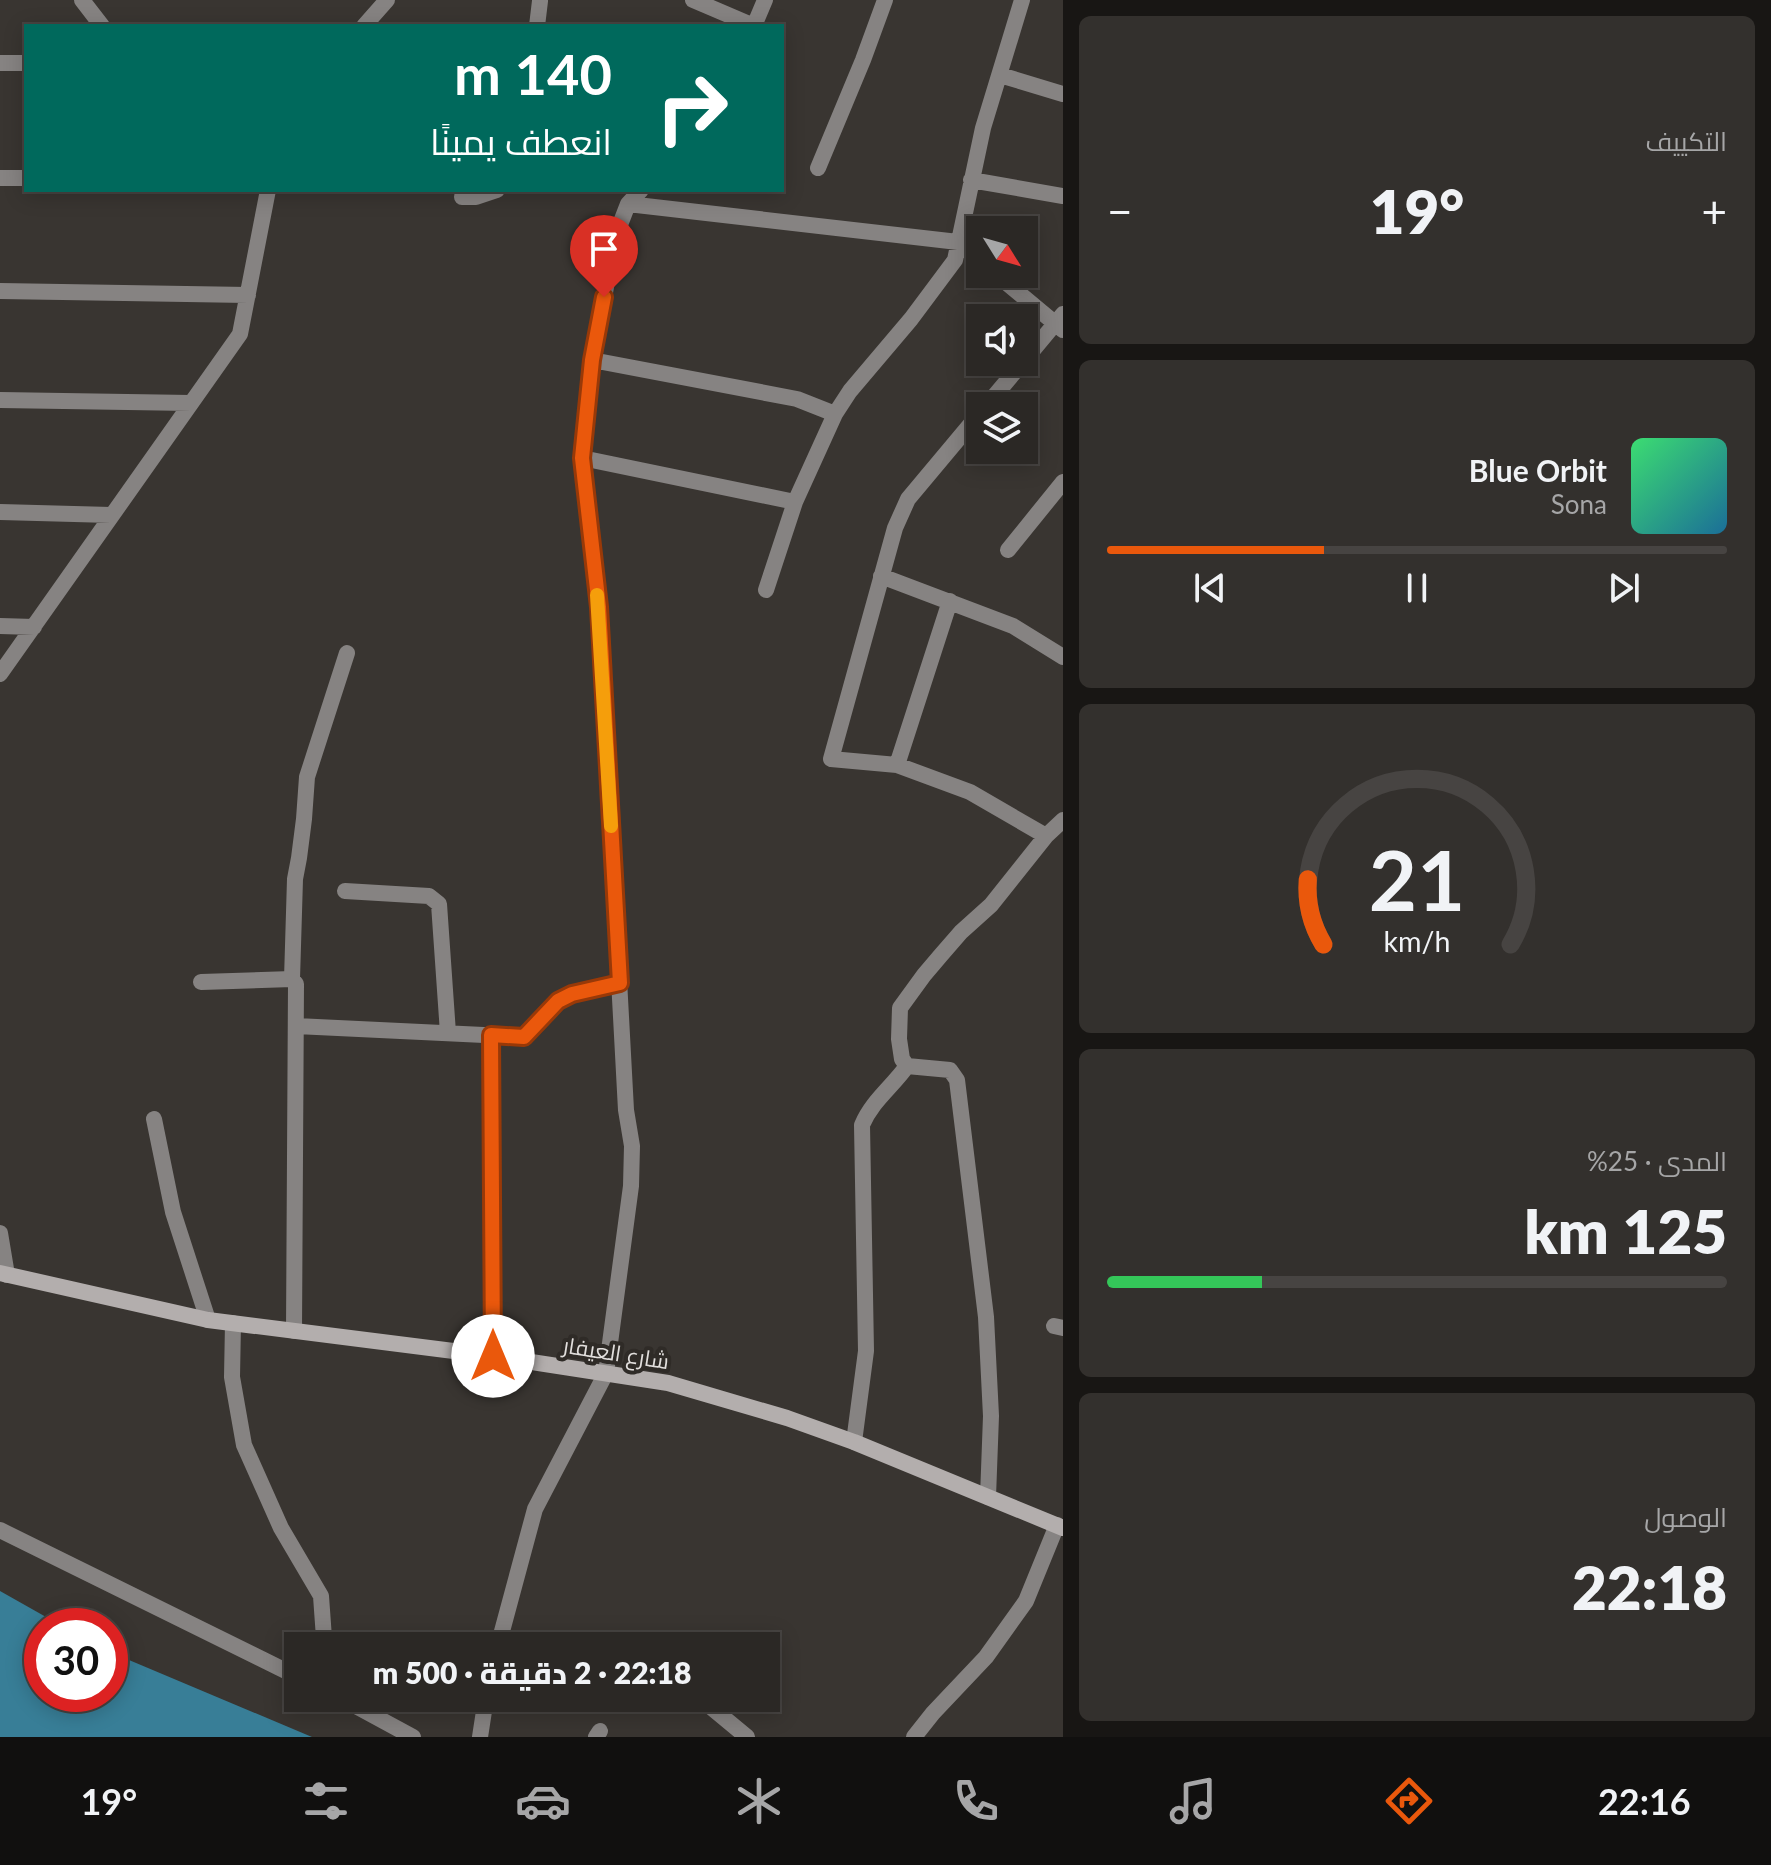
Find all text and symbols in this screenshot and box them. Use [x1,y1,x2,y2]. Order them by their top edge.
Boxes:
text: 140 m [454,40,612,107]
icon: right [640,56,744,160]
text: انعطف يمينًا [430,119,612,163]
text: التكييف [1645,125,1727,157]
text: 19° [1370,175,1464,247]
text: − [1107,185,1133,237]
text: + [1701,185,1727,237]
pin [570,215,638,297]
north arrow [966,216,1038,288]
map controls [966,216,1038,464]
icon: arrive [582,227,626,271]
button: sound [966,304,1038,376]
button: layers [966,392,1038,464]
text: Blue Orbit [1469,452,1607,488]
text: Sona [1551,488,1607,520]
icon: previous [1188,566,1232,610]
icon: pause [1395,566,1439,610]
icon: next [1602,566,1646,610]
text: 21 [1369,828,1465,928]
text: km/h [1384,924,1450,958]
text: المدى · 25% [1587,1145,1727,1177]
text: 125 km [1524,1195,1727,1267]
position arrow [451,1314,535,1398]
street label: شارع العيفار [559,1330,671,1376]
text: الوصول [1644,1501,1727,1533]
text: 22:18 [1572,1551,1727,1623]
speed limit sign: 30 [24,1608,128,1712]
text: 22:18 · 2 دقيقة · 500 m [373,1654,691,1690]
icon: filters [298,1773,354,1829]
icon: car [515,1773,571,1829]
icon: climate [731,1773,787,1829]
icon: phone [948,1773,1004,1829]
icon: music [1165,1773,1221,1829]
icon: directions [1381,1773,1437,1829]
text: 19° [80,1779,137,1823]
text: 22:16 [1598,1779,1691,1823]

